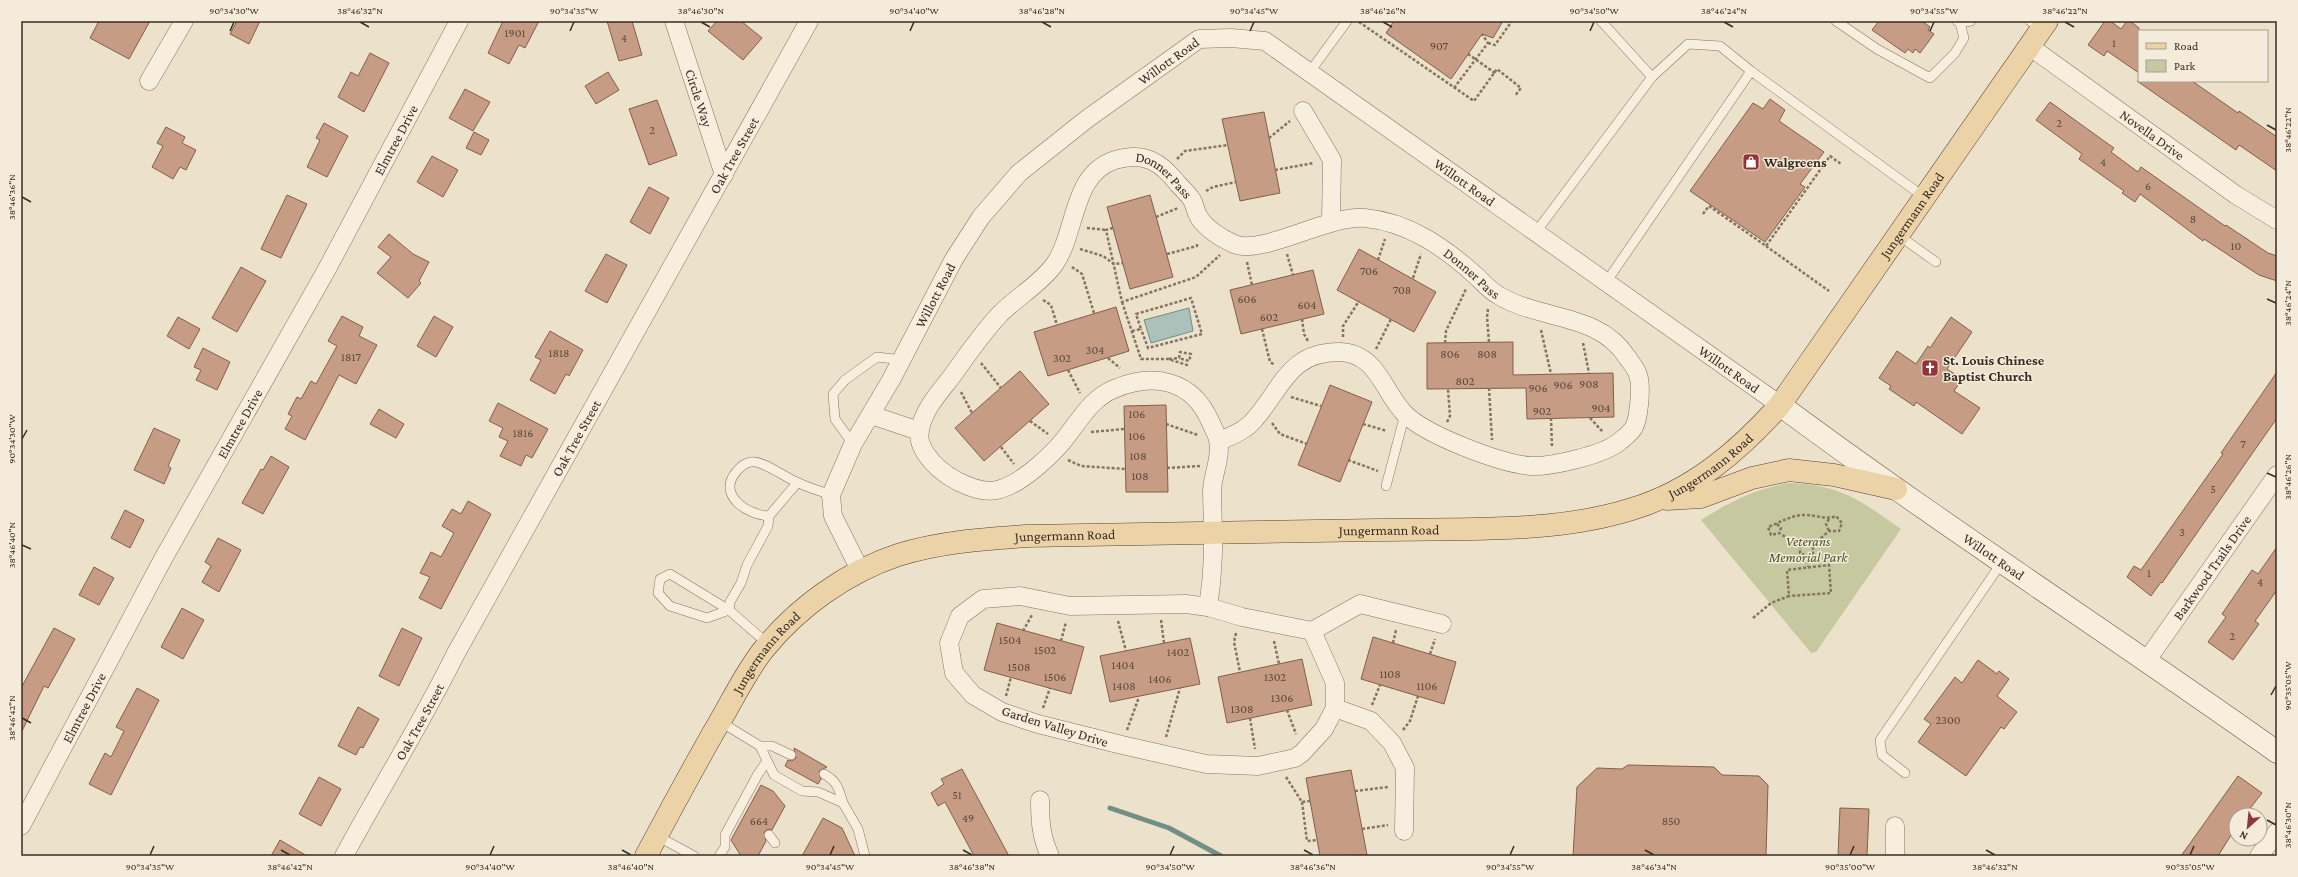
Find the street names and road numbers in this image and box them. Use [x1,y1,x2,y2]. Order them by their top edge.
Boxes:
street label: Willott Road [1135,33,1203,88]
street label: Circle Way [682,67,716,130]
street label: Elmtree Drive [371,102,421,178]
street label: Novella Drive [2117,106,2188,163]
street label: Oak Tree Street [706,114,762,196]
street label: Donner Pass [1134,149,1196,202]
street label: Willott Road [1431,155,1499,209]
street label: Jungermann Road [1875,169,1948,263]
street label: Donner Pass [1441,245,1503,302]
street label: Willott Road [912,260,959,330]
street label: Willott Road [1696,342,1763,396]
street label: Elmtree Drive [214,386,266,461]
street label: Oak Tree Street [548,397,604,479]
street label: Jungermann Road [1664,429,1757,503]
street label: Barkwood Trails Drive [2170,512,2254,623]
street label: Jungermann Road [1337,521,1440,538]
street label: Jungermann Road [1012,526,1116,545]
street label: Willott Road [1960,530,2028,584]
street label: Jungermann Road [728,607,804,698]
street label: Elmtree Drive [59,670,109,746]
street label: Oak Tree Street [392,680,447,763]
street label: Garden Valley Drive [1000,702,1110,750]

